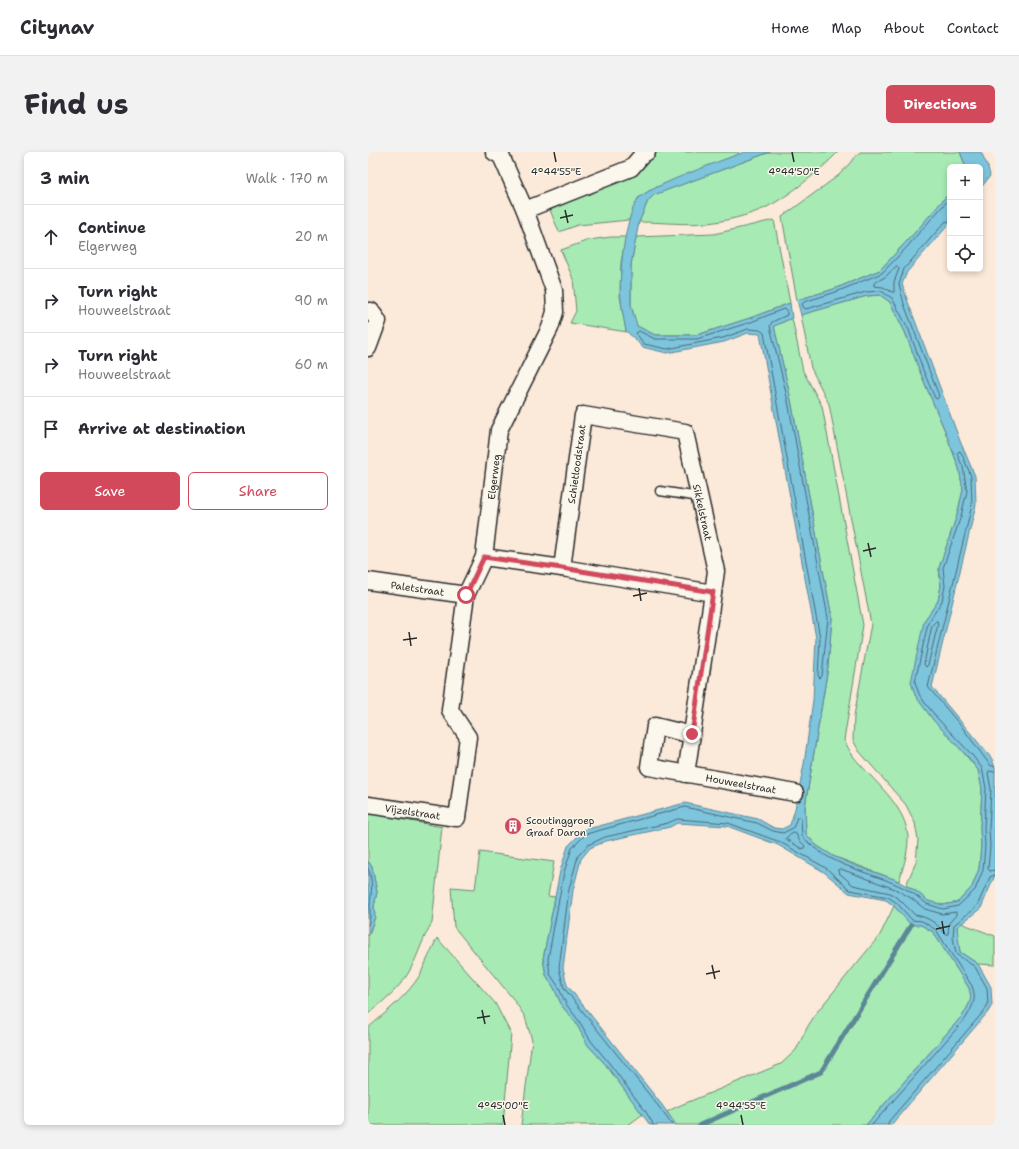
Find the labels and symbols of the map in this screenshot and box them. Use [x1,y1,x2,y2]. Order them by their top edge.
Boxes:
text: 4°44'55"E [531,165,581,178]
text: 4°44'50"E [768,165,820,178]
street label: Schietloodstraat [564,423,588,504]
street label: Elgerweg [484,454,503,500]
street label: Sikkelstraat [690,483,715,542]
street label: Paletstraat [390,578,445,598]
route start [457,586,475,604]
route end [683,725,701,743]
street label: Houweelstraat [705,771,777,796]
street label: Vijzelstraat [384,801,441,822]
place label: Scoutinggroep Graaf Daron [526,814,595,839]
building icon: Scoutinggroep Graaf Daron [503,816,523,836]
text: 4°45'00"E [477,1099,529,1112]
text: 4°44'55"E [716,1099,766,1112]

